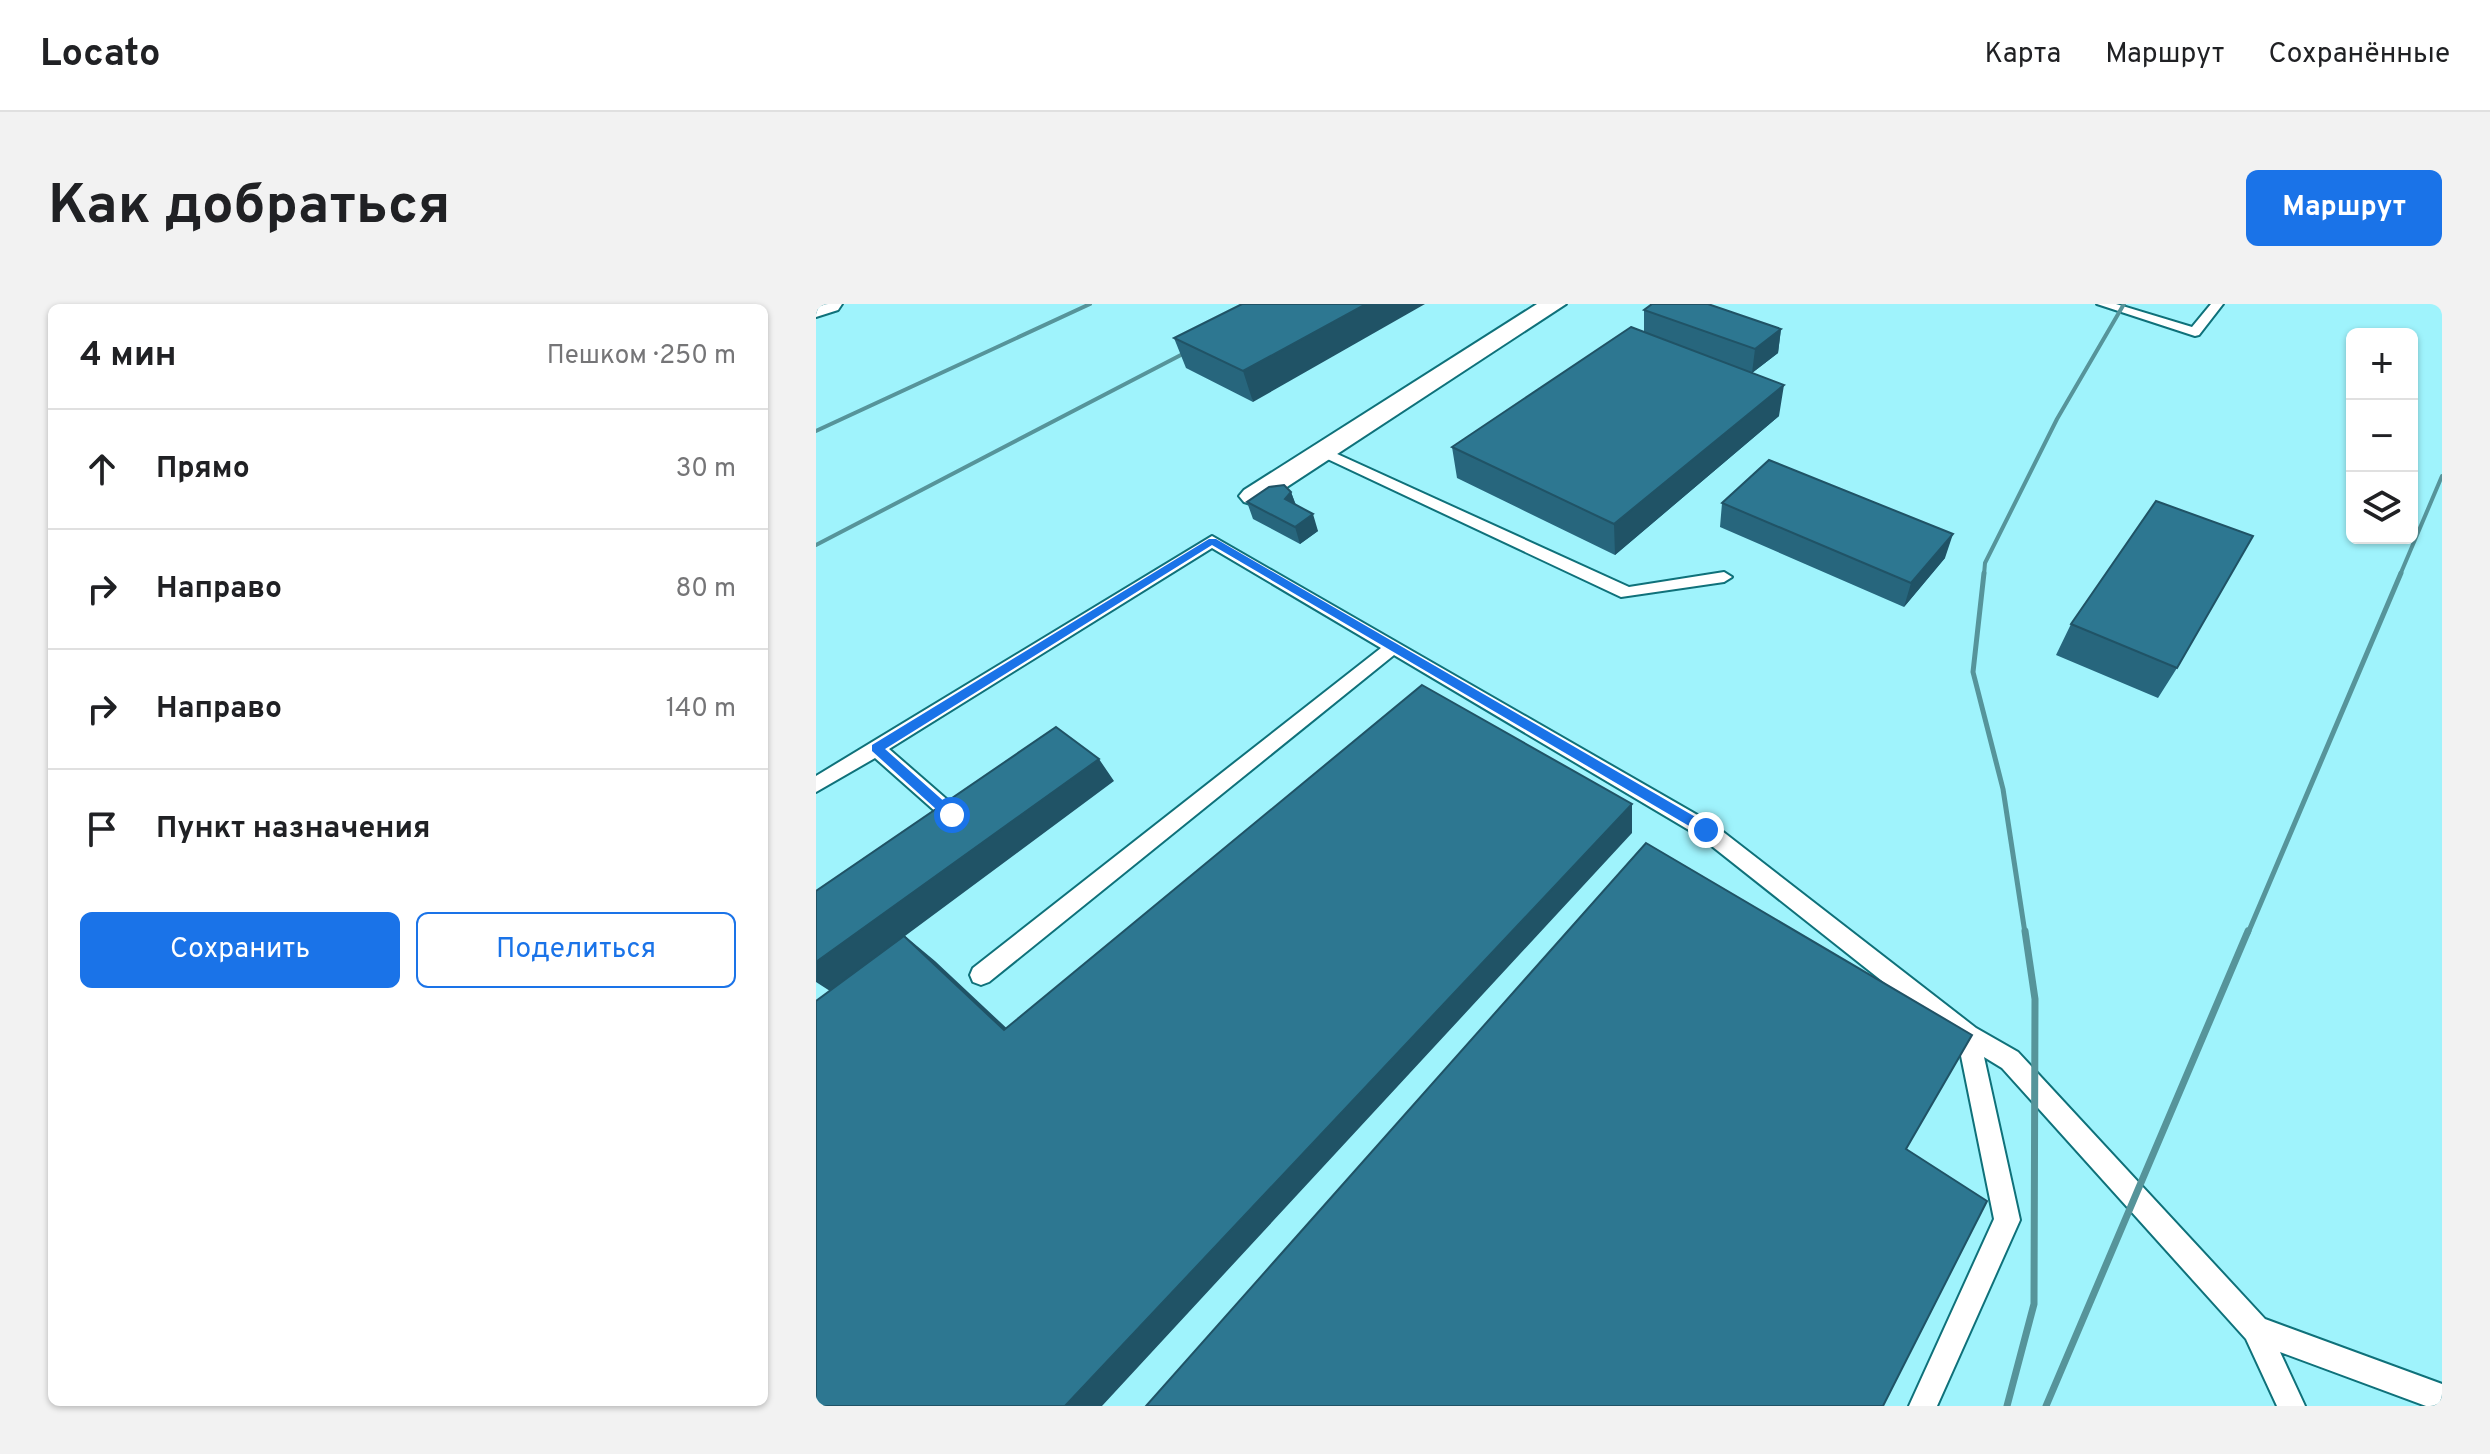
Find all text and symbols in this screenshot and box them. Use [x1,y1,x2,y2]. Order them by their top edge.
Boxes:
text: Locato [40,31,160,80]
text: Карта [1985,37,2061,73]
text: Маршрут [2105,37,2224,73]
text: Сохранённые [2268,37,2450,73]
button: Маршрут [2246,170,2442,246]
text: Как добраться [48,173,450,243]
map controls [2346,328,2418,544]
button: + [2346,328,2418,400]
text: 4 мин [80,335,177,378]
text: Пешком · 250 m [547,340,736,373]
button: − [2346,400,2418,472]
icon: ahead [80,447,124,491]
text: Прямо [156,451,250,488]
text: 30 m [676,453,736,486]
button: layers [2346,472,2418,544]
icon: right [80,567,124,611]
text: Направо [156,571,282,608]
text: 80 m [676,573,736,606]
icon: right [80,687,124,731]
text: Направо [156,691,282,728]
text: 140 m [666,693,736,726]
route start [934,797,970,833]
icon: arrive [80,807,124,851]
text: Пункт назначения [156,811,430,848]
route end [1688,812,1724,848]
button: Сохранить [80,912,400,988]
button: Поделиться [416,912,736,988]

